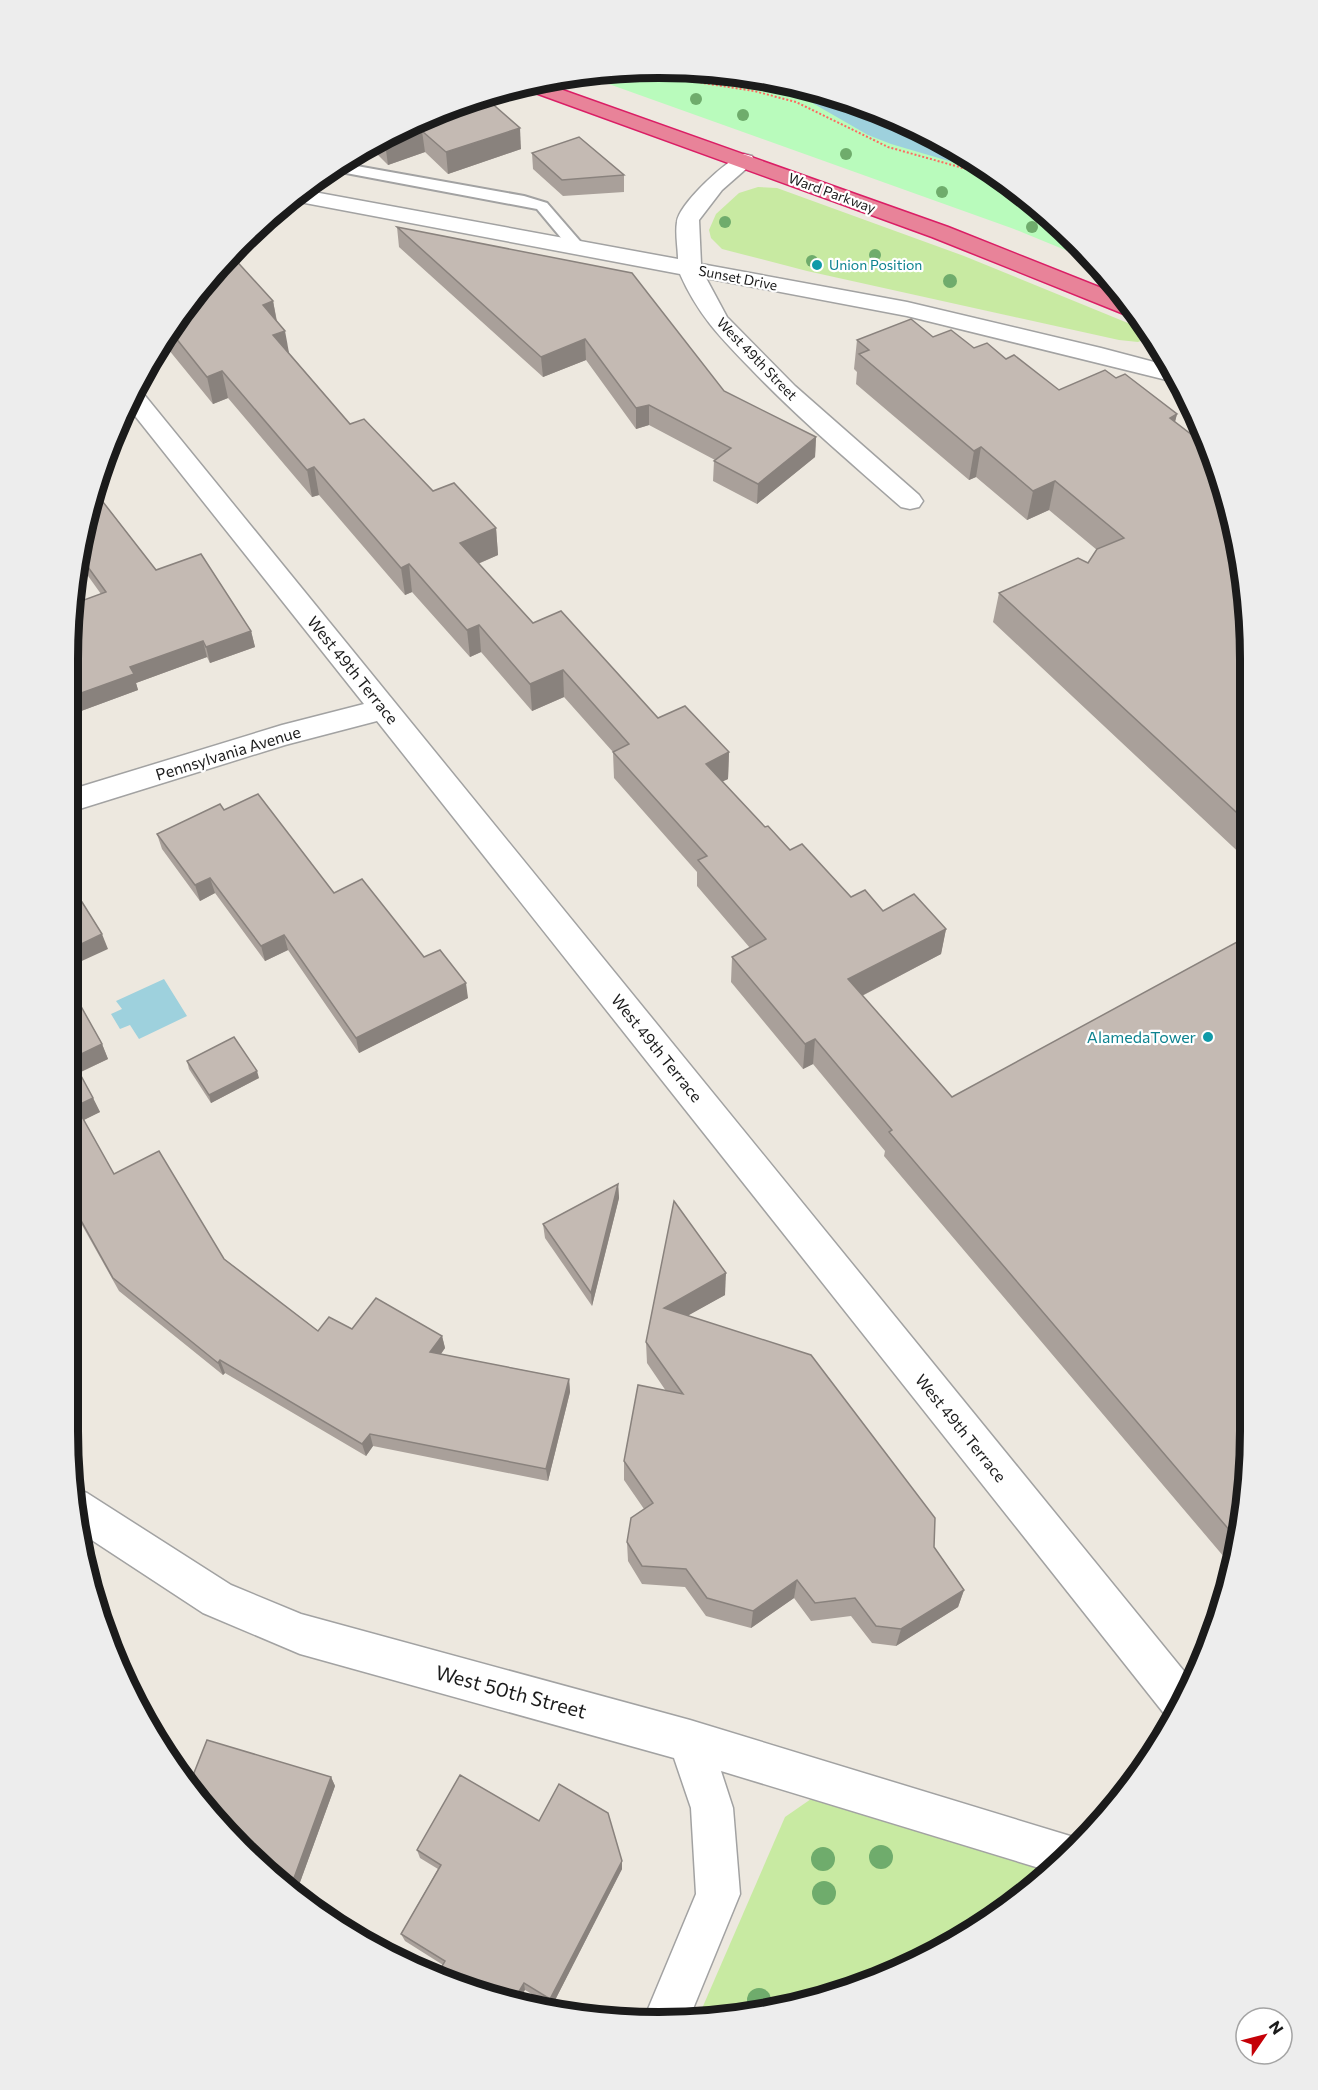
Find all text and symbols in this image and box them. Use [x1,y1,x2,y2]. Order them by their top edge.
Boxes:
street label: Ward Parkway [786,169,878,216]
place label: Union Position [829,256,922,273]
marker: Union Position [810,258,824,272]
street label: Sunset Drive [697,262,779,293]
street label: West 49th Street [714,314,801,404]
street label: West 49th Terrace [304,612,403,728]
street label: Pennsylvania Avenue [153,721,303,784]
street label: West 49th Terrace [608,990,707,1106]
place label: AlamedaTower [1087,1027,1197,1046]
marker: AlamedaTower [1201,1030,1215,1044]
street label: West 49th Terrace [912,1370,1011,1486]
street label: West 50th Street [433,1659,589,1723]
north arrow [1234,2006,1294,2066]
text: N [1265,2017,1288,2037]

